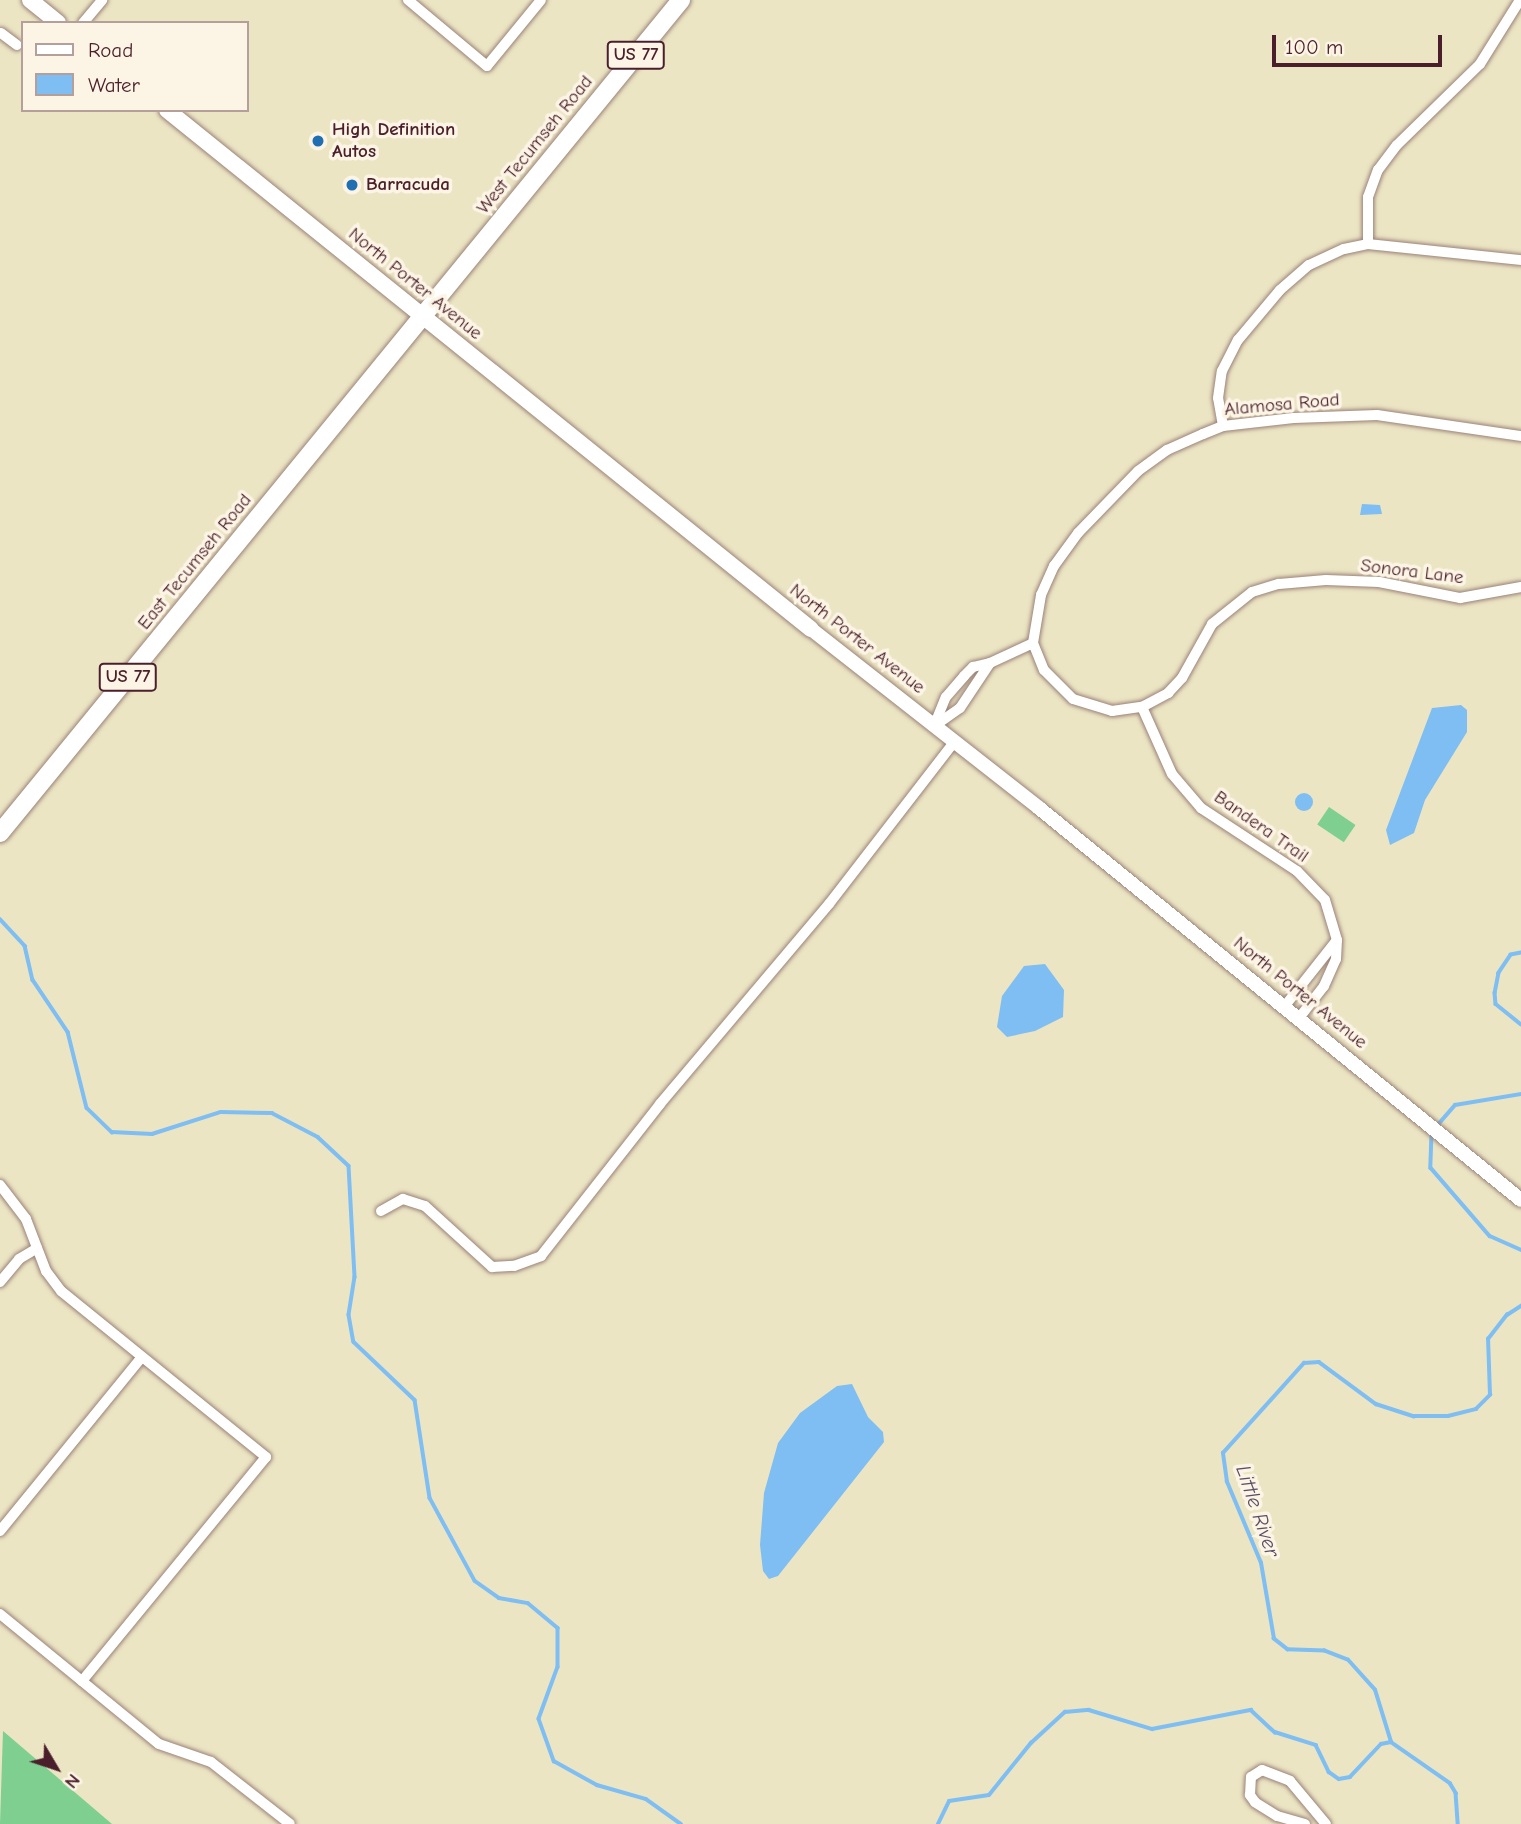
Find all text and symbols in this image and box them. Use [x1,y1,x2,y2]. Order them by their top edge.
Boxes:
legend [21,21,248,112]
scale bar [1276,21,1446,65]
text: 100 m [1285,35,1343,59]
text: Road [88,38,133,62]
road number: US 77 [606,40,666,70]
street label: West Tecumseh Road [472,71,598,219]
text: Water [88,73,140,97]
place label: High Definition Autos [332,119,455,163]
marker: High Definition Autos [310,133,326,149]
place label: Barracuda [366,174,450,196]
marker: Barracuda [344,177,360,193]
street label: North Porter Avenue [343,223,487,345]
street label: Alamosa Road [1223,389,1341,421]
street label: East Tecumseh Road [133,489,257,635]
street label: Sonora Lane [1359,554,1465,590]
street label: North Porter Avenue [785,579,929,699]
road number: US 77 [98,662,158,692]
street label: Bandera Trail [1209,786,1313,868]
street label: North Porter Avenue [1228,932,1372,1054]
water label: Little River [1231,1462,1285,1560]
north arrow [21,1733,91,1803]
text: N [60,1769,85,1793]

